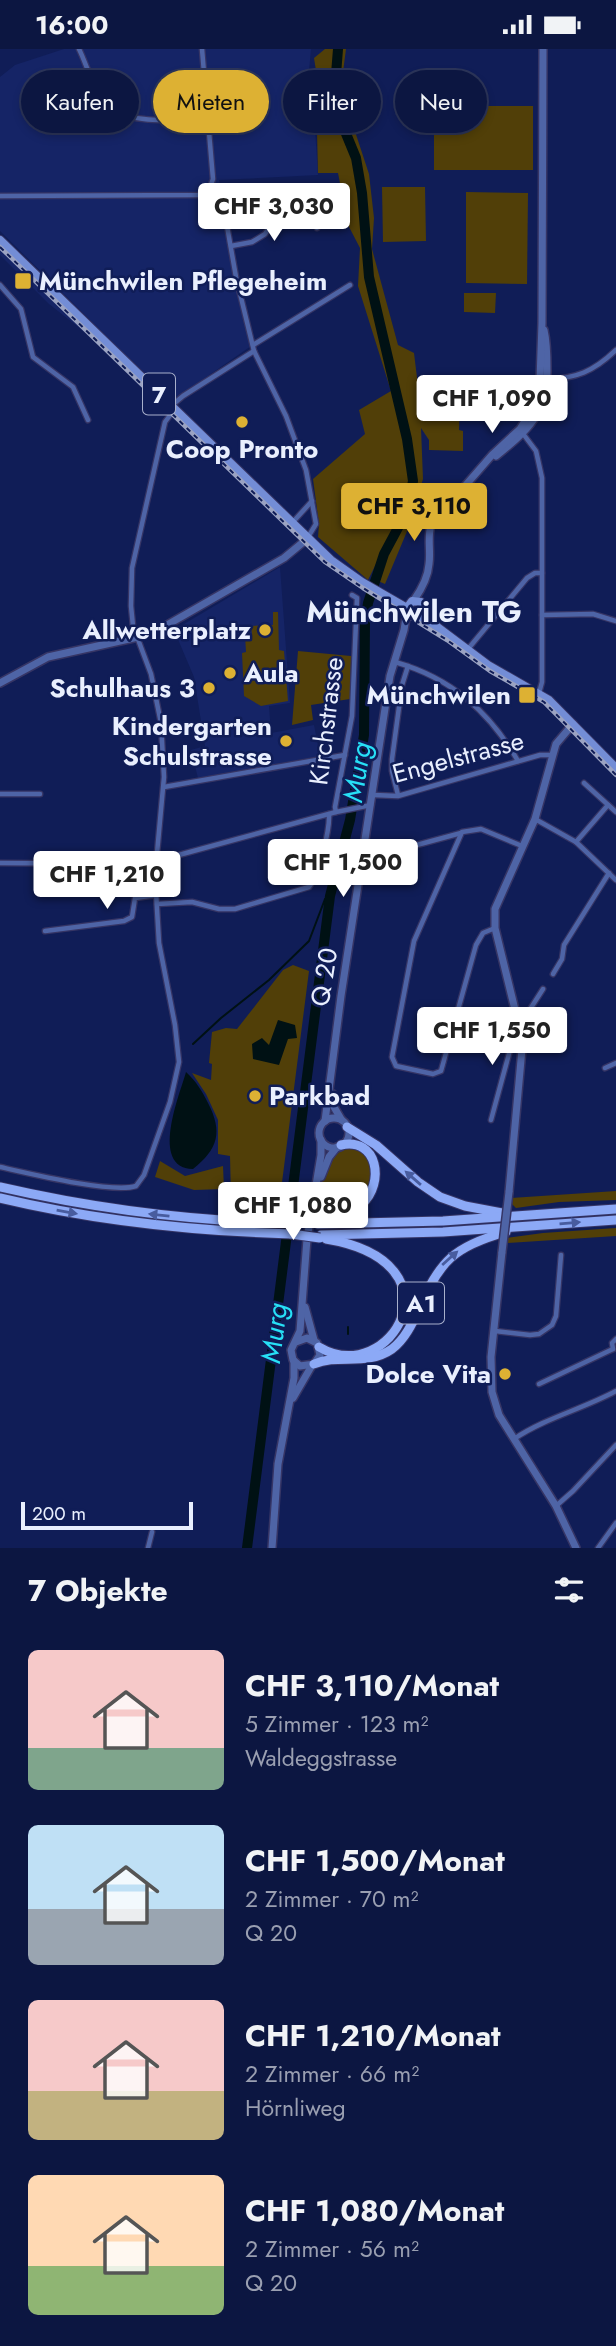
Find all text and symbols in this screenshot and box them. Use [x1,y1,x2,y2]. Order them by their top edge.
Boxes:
text: 16:00 [35,6,108,44]
chip: Kaufen [21,70,139,133]
chip: Mieten [153,70,269,133]
chip: Filter [283,70,381,133]
chip: Neu [395,70,487,133]
pin: CHF 3,030 [194,183,354,243]
text: CHF 3,030 [214,189,334,223]
place label: Münchwilen Pflegeheim [39,262,327,300]
marker: Münchwilen Pflegeheim [13,271,33,291]
road number: 7 [143,373,175,415]
pin: CHF 1,090 [412,375,572,435]
text: CHF 1,090 [433,381,551,415]
marker: Coop Pronto [234,414,250,430]
place label: Coop Pronto [166,430,318,468]
pin: CHF 3,110 [334,483,494,543]
text: CHF 3,110 [357,489,471,523]
district label: Münchwilen TG [306,590,522,633]
place label: Allwetterplatz [82,611,251,649]
marker: Allwetterplatz [257,622,273,638]
place label: Aula [243,654,299,692]
street label: Kirchstrasse [299,655,353,787]
marker: Aula [222,665,238,681]
place label: Schulhaus 3 [50,669,195,707]
place label: Münchwilen [367,676,511,714]
marker: Schulhaus 3 [201,680,217,696]
marker: Münchwilen [517,685,537,705]
place label: Kindergarten Schulstrasse [112,707,272,775]
street label: Engelstrasse [388,721,528,793]
marker: Kindergarten Schulstrasse [278,733,294,749]
water label: Murg [332,738,382,805]
pin: CHF 1,500 [263,839,423,899]
text: CHF 1,500 [284,845,402,879]
pin: CHF 1,210 [27,851,187,911]
text: CHF 1,210 [50,857,165,891]
street label: Q 20 [301,945,347,1009]
pin: CHF 1,550 [412,1007,572,1067]
text: CHF 1,550 [433,1013,551,1047]
place label: Parkbad [269,1077,370,1115]
marker: Parkbad [247,1088,263,1104]
one-way arrow [404,1170,422,1186]
pin: CHF 1,080 [213,1183,373,1242]
text: CHF 1,080 [234,1188,352,1222]
one-way arrow [56,1207,78,1218]
one-way arrow [148,1209,170,1220]
one-way arrow [559,1217,581,1228]
one-way arrow [442,1251,459,1266]
road number: A1 [398,1283,444,1323]
water label: Murg [250,1300,298,1366]
place label: Dolce Vita [365,1355,491,1393]
marker: Dolce Vita [497,1366,513,1382]
scale bar [21,1499,192,1531]
text: 200 m [32,1500,86,1527]
text: 7 Objekte [28,1569,168,1612]
icon: filters [550,1571,588,1609]
text: CHF 3,110/Monat [245,1664,499,1707]
icon: home [84,1678,168,1762]
text: 5 Zimmer · 123 m² [245,1707,429,1741]
text: Waldeggstrasse [245,1741,397,1775]
text: CHF 1,500/Monat [245,1839,505,1882]
icon: home [84,1853,168,1937]
text: 2 Zimmer · 70 m² [245,1882,419,1916]
text: Q 20 [245,1916,297,1950]
text: CHF 1,210/Monat [245,2014,501,2057]
icon: home [84,2028,168,2112]
text: 2 Zimmer · 66 m² [245,2057,419,2091]
text: Hörnliweg [245,2091,346,2125]
text: CHF 1,080/Monat [245,2189,504,2232]
icon: home [84,2203,168,2287]
text: 2 Zimmer · 56 m² [245,2232,419,2266]
text: Q 20 [245,2266,297,2300]

